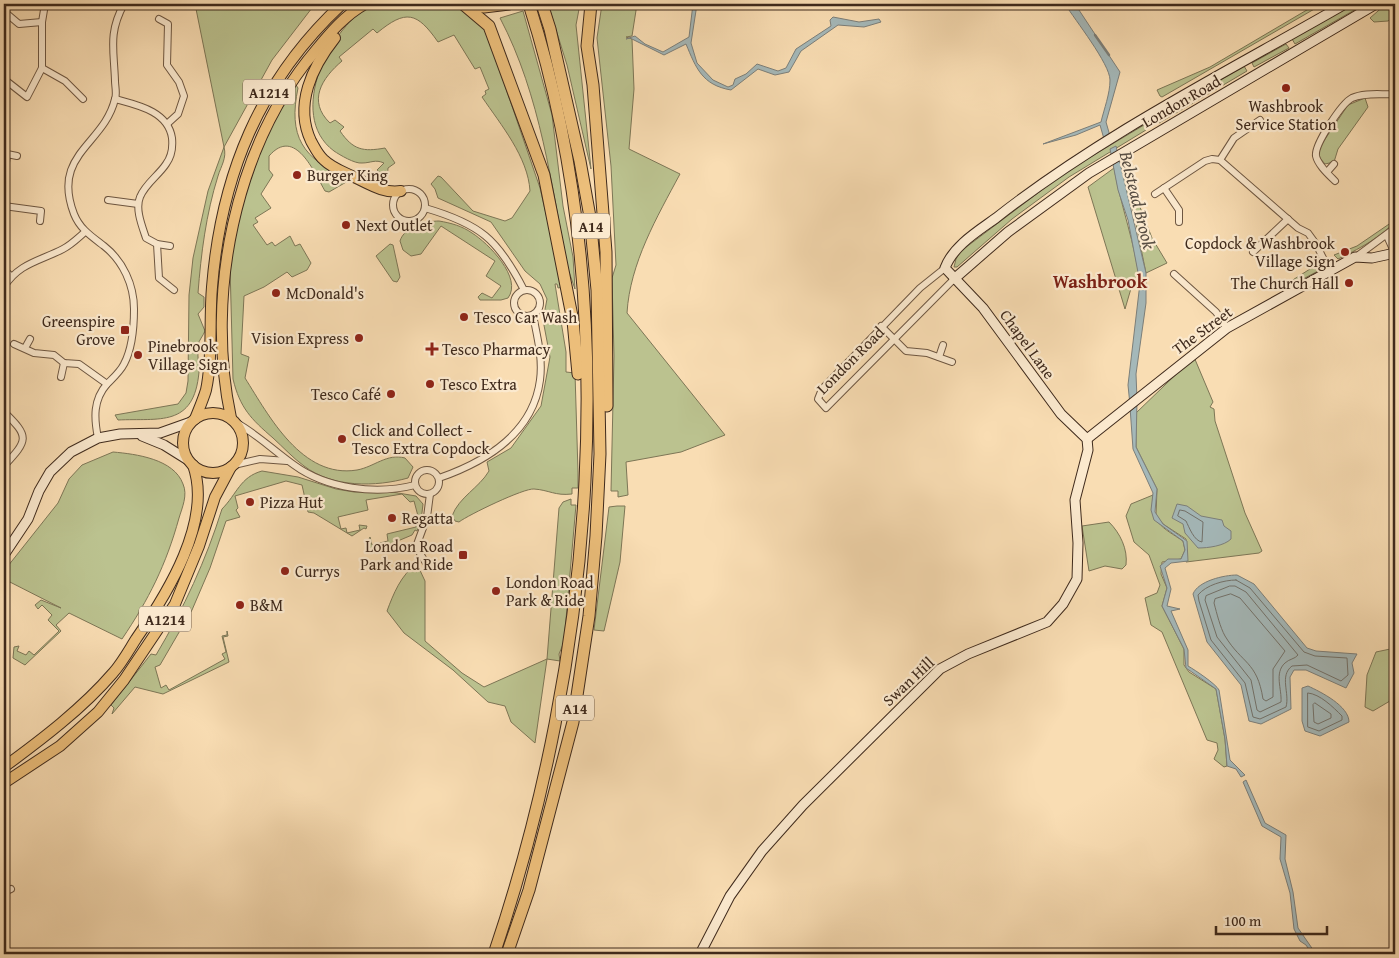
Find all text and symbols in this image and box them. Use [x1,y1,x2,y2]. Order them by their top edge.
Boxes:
street label: London Road [1137,68,1225,133]
road number: A1214 [243,80,295,104]
marker: Washbrook Service Station [1280,82,1292,94]
place label: Washbrook Service Station [1236,94,1336,136]
water label: Belstead Brook [1113,147,1163,253]
place label: Burger King [307,163,388,187]
marker: Burger King [291,169,303,181]
place label: Next Outlet [356,213,433,237]
road number: A14 [572,214,610,238]
marker: Next Outlet [340,219,352,231]
place label: Copdock & Washbrook Village Sign [1185,231,1336,273]
marker: Copdock & Washbrook Village Sign [1339,246,1351,258]
district label: Washbrook [1053,267,1147,295]
place label: The Church Hall [1231,271,1340,295]
marker: The Church Hall [1343,277,1355,289]
place label: McDonald's [286,281,364,305]
marker: McDonald's [270,287,282,299]
street label: The Street [1167,300,1237,360]
street label: Chapel Lane [994,304,1062,384]
place label: Tesco Car Wash [474,305,577,329]
place label: Greenspire Grove [42,309,115,351]
marker: Tesco Car Wash [458,311,470,323]
street label: London Road [811,320,890,399]
marker: Greenspire Grove [119,324,131,336]
place label: Vision Express [251,326,349,350]
marker: Vision Express [353,332,365,344]
place label: Pinebrook Village Sign [148,334,228,376]
place label: Tesco Pharmacy [442,337,550,361]
marker: Tesco Pharmacy [426,343,438,355]
marker: Pinebrook Village Sign [132,349,144,361]
place label: Tesco Extra [440,372,517,396]
marker: Tesco Extra [424,378,436,390]
place label: Tesco Café [311,382,381,406]
marker: Tesco Café [385,388,397,400]
place label: Click and Collect - Tesco Extra Copdock [352,418,490,460]
marker: Click and Collect - Tesco Extra Copdock [336,433,348,445]
place label: Pizza Hut [260,490,323,514]
marker: Pizza Hut [244,496,256,508]
place label: Regatta [402,506,454,530]
marker: Regatta [386,512,398,524]
place label: London Road Park and Ride [360,534,453,576]
marker: London Road Park and Ride [457,549,469,561]
place label: Currys [295,559,340,583]
marker: Currys [279,565,291,577]
place label: London Road Park & Ride [506,570,594,612]
marker: London Road Park & Ride [490,585,502,597]
place label: B&M [250,593,283,617]
marker: B&M [234,599,246,611]
road number: A1214 [139,606,191,632]
street label: Swan Hill [877,650,940,711]
road number: A14 [556,696,594,720]
scale bar [1216,903,1328,935]
text: 100 m [1224,910,1262,931]

